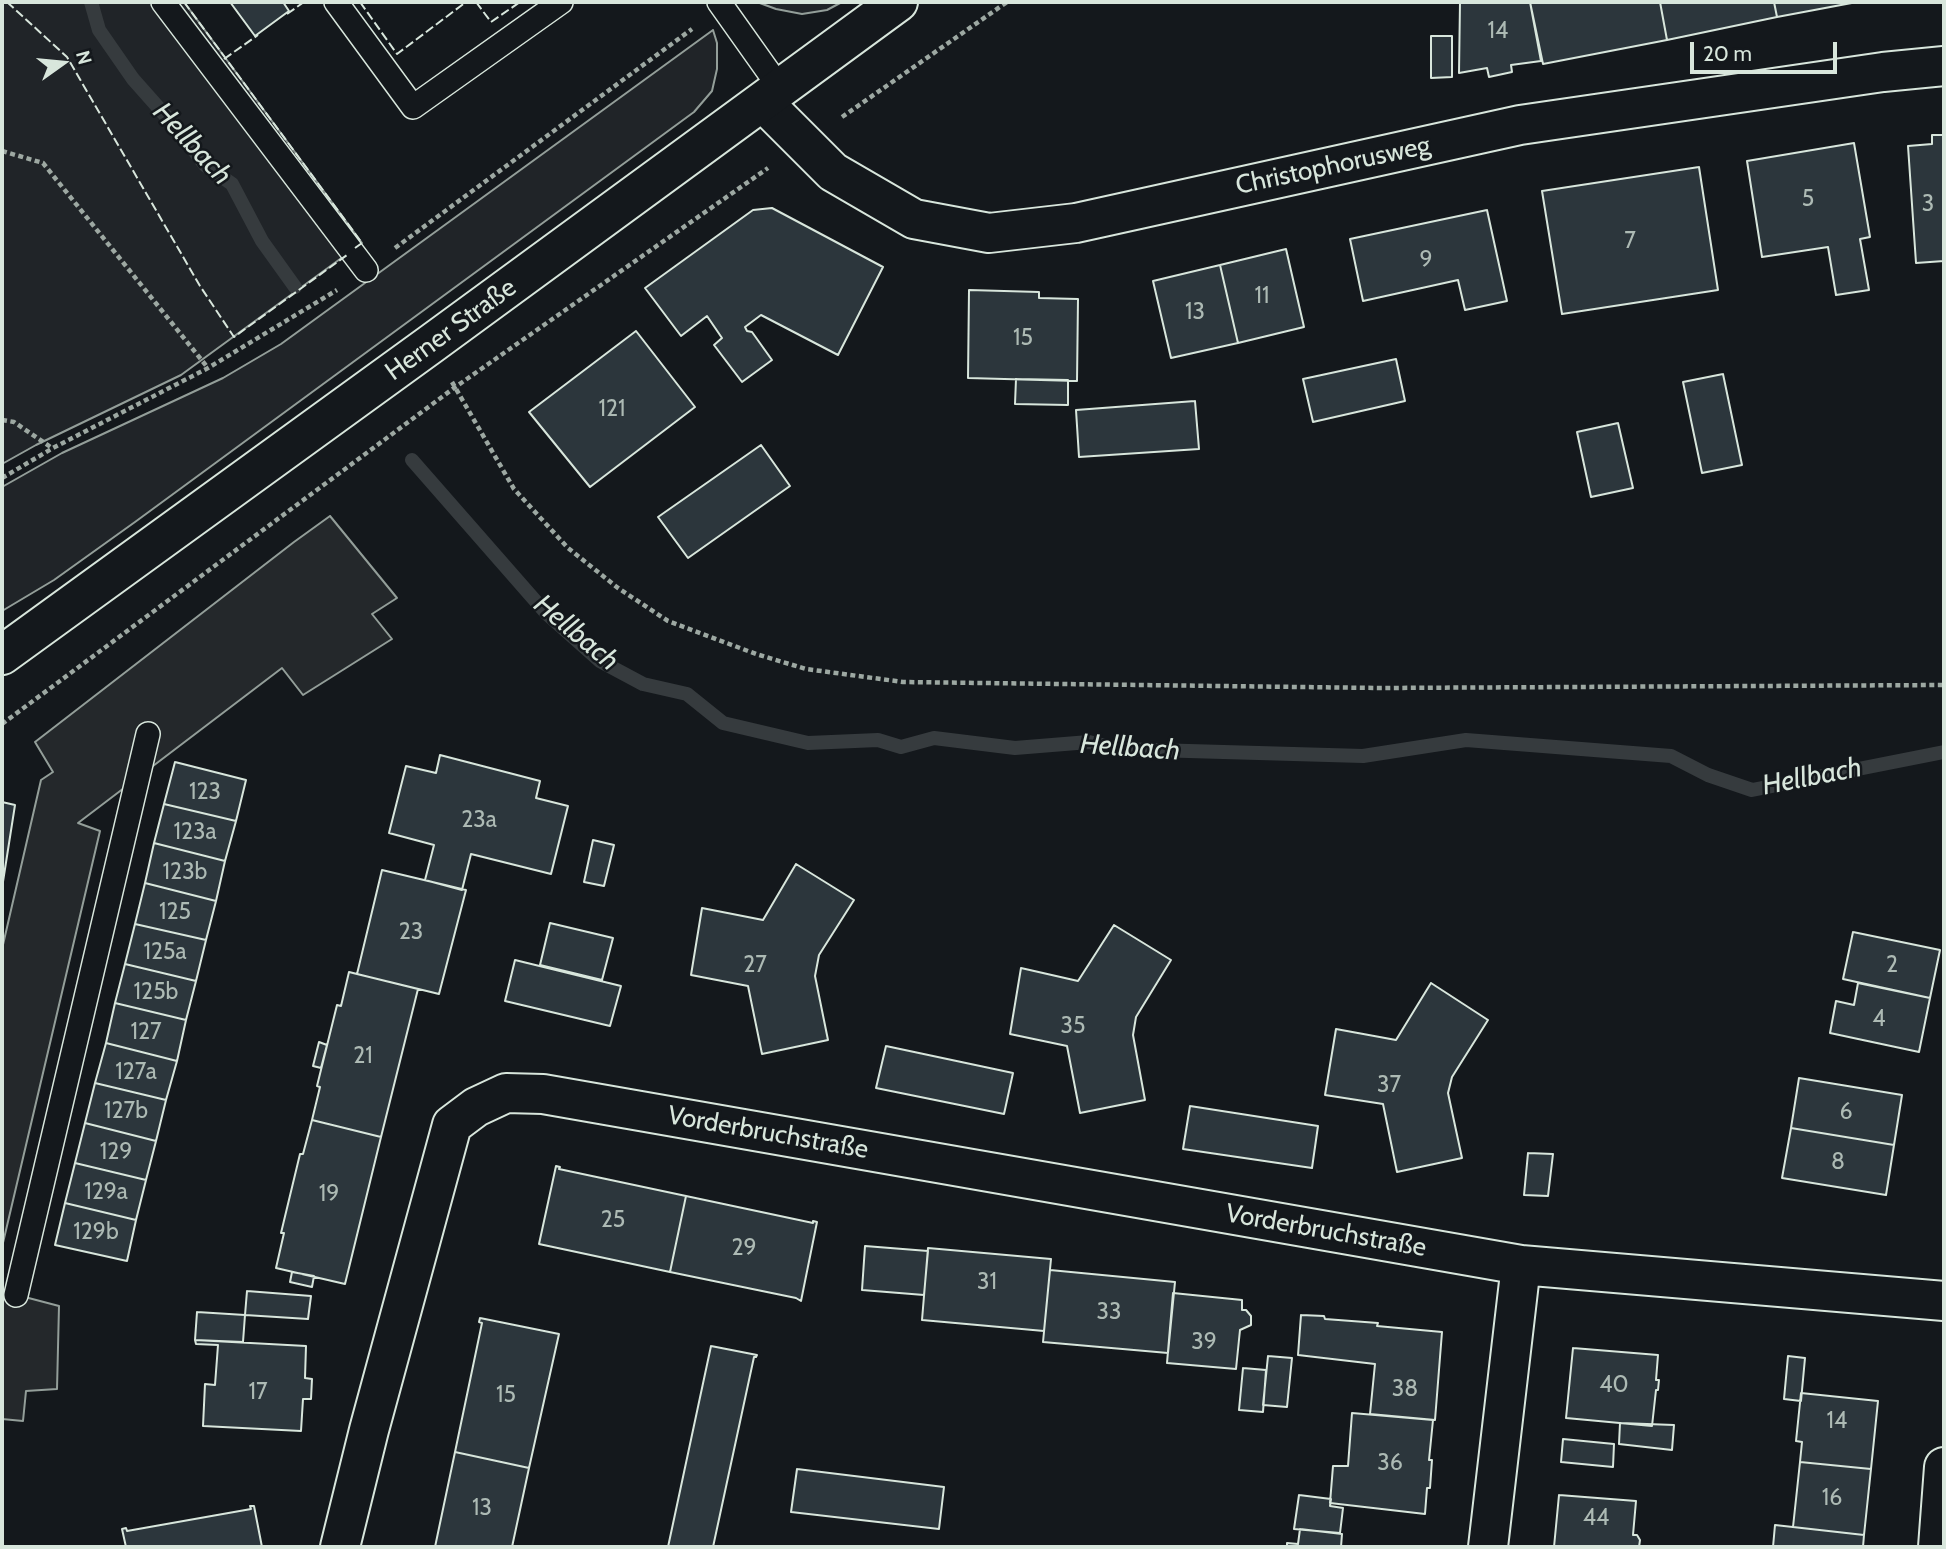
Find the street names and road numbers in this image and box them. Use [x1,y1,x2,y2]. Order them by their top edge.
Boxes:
street label: Christophorusweg [1233,130,1433,202]
street label: Herner Straße [380,272,522,388]
street label: Vorderbruchstraße [665,1100,871,1166]
street label: Vorderbruchstraße [1223,1198,1429,1264]

